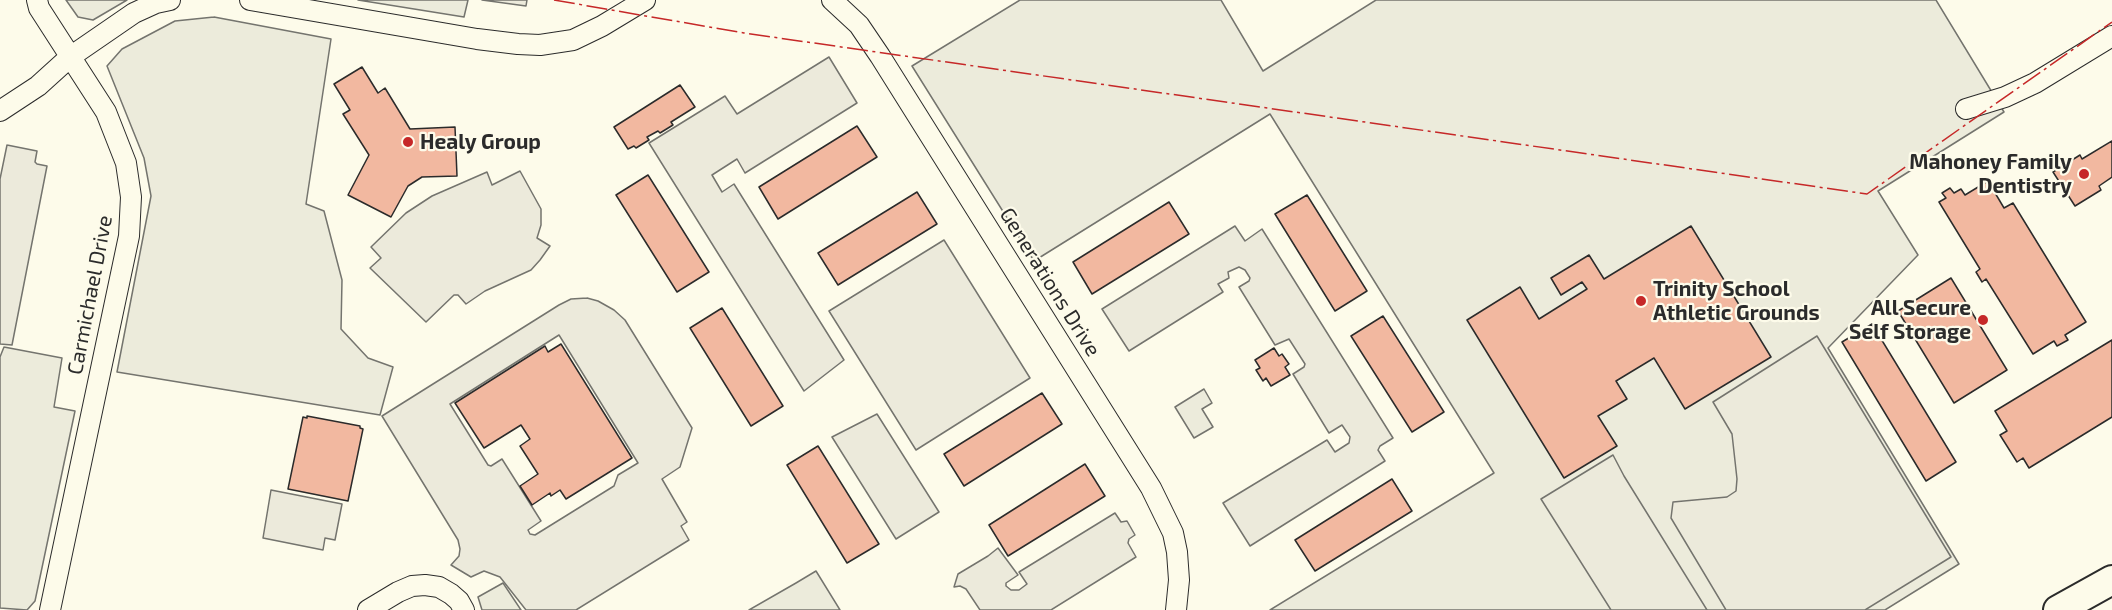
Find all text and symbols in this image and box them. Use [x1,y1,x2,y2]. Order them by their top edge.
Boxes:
place label: Healy Group [420,129,541,155]
marker: Healy Group [401,135,415,149]
place label: Mahoney Family Dentistry [1909,149,2072,199]
marker: Mahoney Family Dentistry [2077,167,2091,181]
street label: Generations Drive [994,203,1106,361]
street label: Carmichael Drive [62,213,118,377]
place label: Trinity School Athletic Grounds [1653,276,1820,326]
marker: Trinity School Athletic Grounds [1634,294,1648,308]
place label: All Secure Self Storage [1849,295,1971,345]
marker: All Secure Self Storage [1976,313,1990,327]

